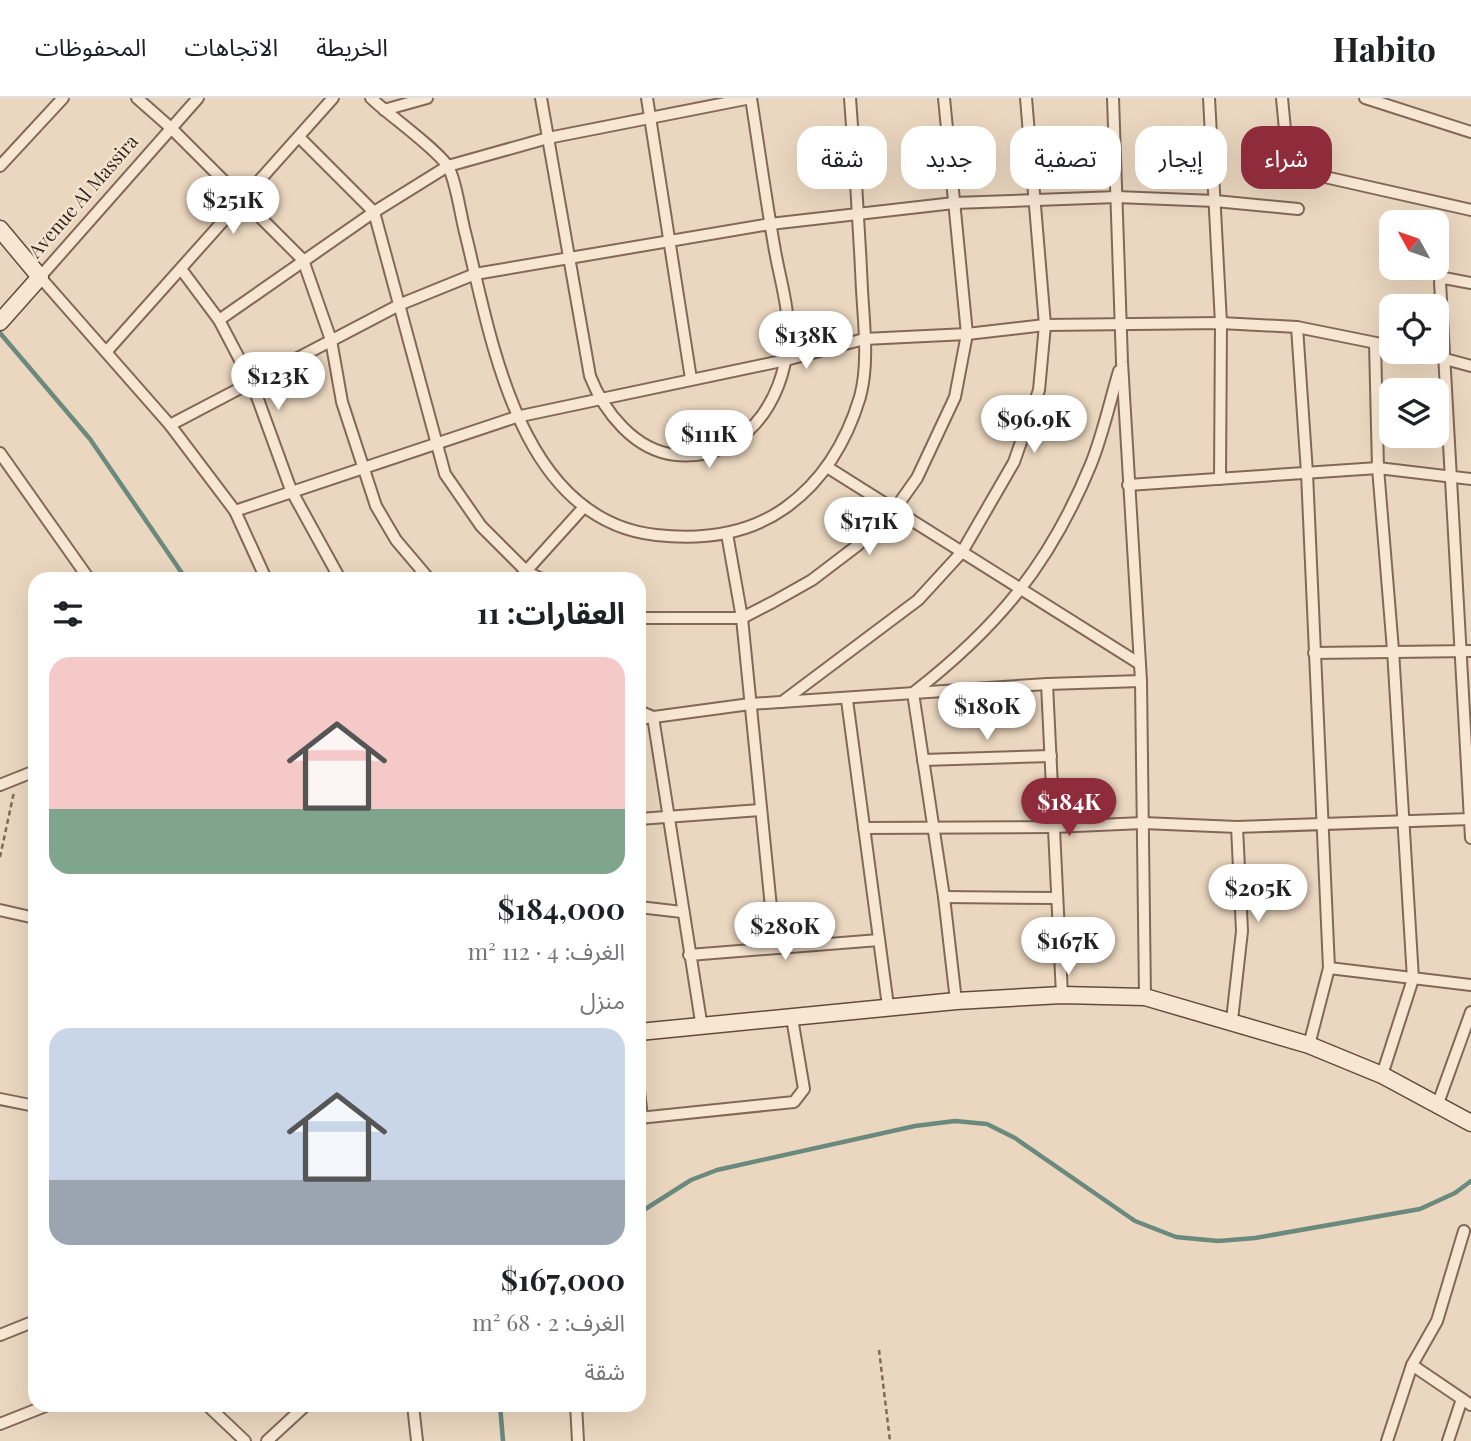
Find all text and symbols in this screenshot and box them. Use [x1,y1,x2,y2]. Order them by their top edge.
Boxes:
text: Habito [1333,26,1436,70]
text: المحفوظات [35,30,146,62]
text: الاتجاهات [184,30,278,62]
text: الخريطة [316,30,388,62]
chip: شقة [797,126,887,189]
chip: جديد [901,126,996,189]
chip: تصفية [1010,126,1121,189]
chip: إيجار [1135,126,1227,189]
chip: شراء [1241,126,1332,189]
street label: Avenue Al Massira [21,128,143,263]
pin: $251K [184,176,282,236]
text: $251K [202,183,264,214]
north arrow [1379,210,1449,280]
map controls [1379,210,1449,448]
button: locate [1379,294,1449,364]
pin: $138K [757,312,855,371]
text: $138K [775,318,837,349]
pin: $123K [229,352,327,412]
text: $123K [247,359,309,390]
button: layers [1379,378,1449,448]
pin: $96.9K [977,396,1091,455]
text: $96.9K [997,402,1071,433]
pin: $111K [660,410,758,470]
text: $111K [681,417,737,448]
pin: $171K [820,498,918,557]
text: $171K [840,504,898,535]
text: العقارات: 11 [477,592,625,632]
icon: filters [49,595,87,633]
pin: $180K [938,682,1036,742]
text: $180K [954,689,1020,720]
icon: home [274,703,400,829]
pin: $184K [1020,778,1118,838]
text: $184K [1037,785,1101,816]
pin: $205K [1209,864,1307,924]
text: $205K [1224,871,1292,902]
text: $184,000 [497,888,625,928]
pin: $280K [736,902,834,962]
text: $280K [750,909,820,940]
pin: $167K [1019,918,1117,977]
text: $167K [1037,924,1099,955]
text: الغرف: 4 · 112 m² [468,935,625,966]
text: منزل [580,984,625,1015]
icon: home [274,1074,400,1200]
text: $167,000 [501,1259,625,1299]
text: الغرف: 2 · 68 m² [472,1306,625,1337]
text: شقة [584,1355,625,1386]

